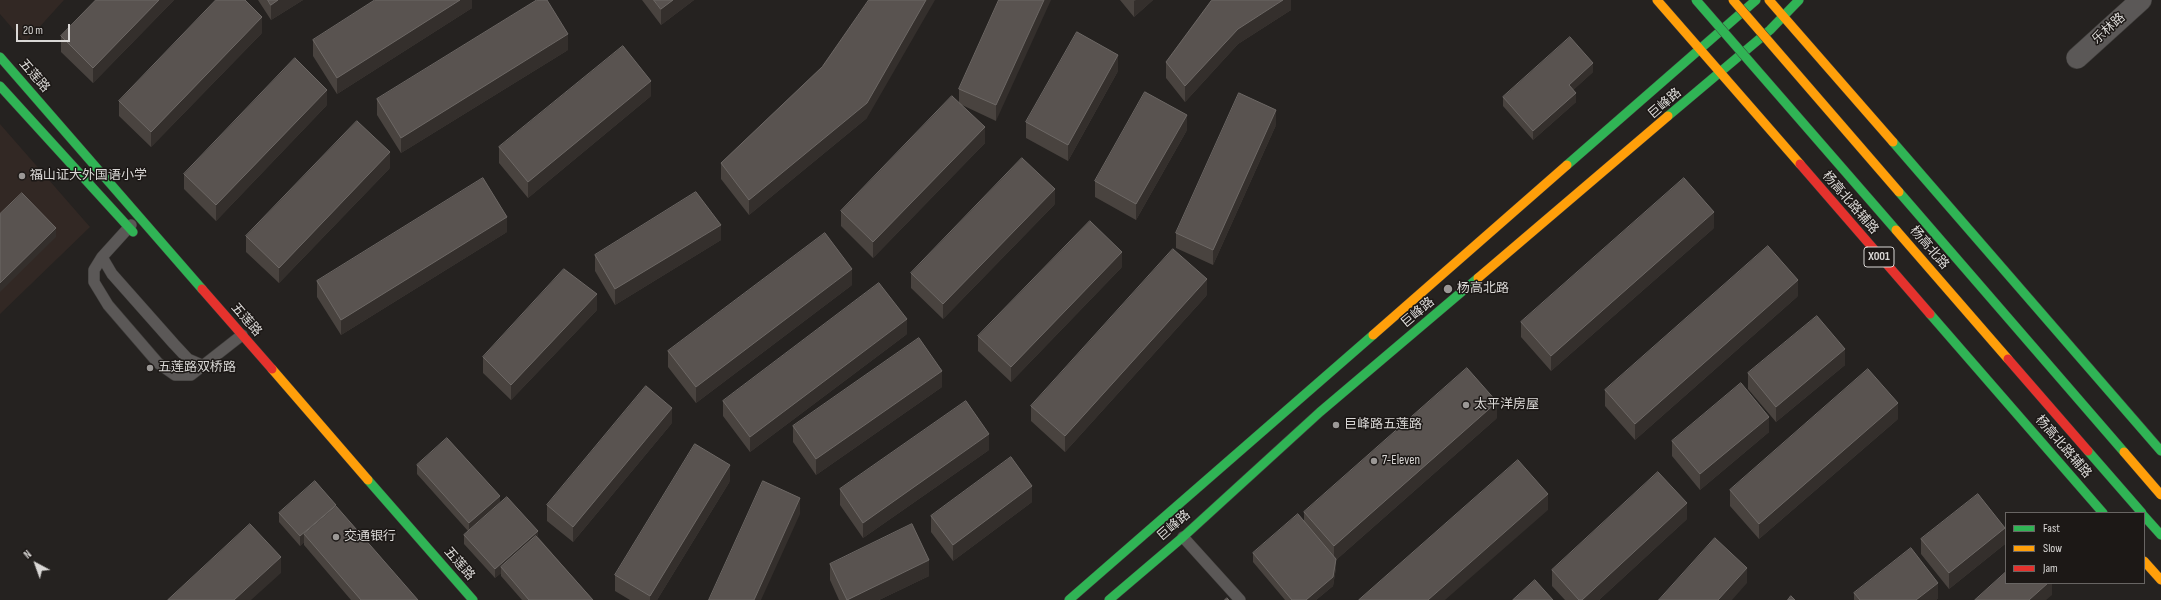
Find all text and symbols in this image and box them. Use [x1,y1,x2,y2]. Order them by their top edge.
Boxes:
street label: 乐林路 [2089,10,2129,48]
scale bar [18,16,72,42]
text: 20 m [23,23,43,38]
street label: 五莲路 [15,56,53,96]
street label: 巨峰路 [1645,85,1685,123]
place label: 福山证大外国语小学 [30,168,147,184]
street label: 杨高北路辅路 [1819,168,1881,238]
marker: 福山证大外国语小学 [17,171,27,181]
street label: 杨高北路 [1906,223,1952,273]
road number: X001 [1864,247,1894,267]
place label: 杨高北路 [1457,281,1509,297]
marker: 杨高北路 [1442,283,1454,295]
street label: 巨峰路 [1398,294,1438,332]
street label: 五莲路 [227,300,265,340]
place label: 五莲路双桥路 [158,360,236,376]
marker: 五莲路双桥路 [145,363,155,373]
place label: 太平洋房屋 [1474,397,1539,413]
marker: 太平洋房屋 [1461,400,1471,410]
street label: 杨高北路辅路 [2032,412,2094,482]
place label: 巨峰路五莲路 [1344,417,1422,433]
marker: 巨峰路五莲路 [1331,420,1341,430]
place label: 7-Eleven [1382,453,1420,469]
marker: 7-Eleven [1369,456,1379,466]
street label: 巨峰路 [1154,507,1194,545]
legend [2005,512,2145,584]
text: Fast [2043,521,2060,536]
place label: 交通银行 [344,529,396,545]
marker: 交通银行 [331,532,341,542]
text: Slow [2043,541,2062,556]
north arrow [16,544,56,584]
street label: 五莲路 [440,544,478,584]
text: N [21,548,34,561]
text: Jam [2043,561,2058,576]

